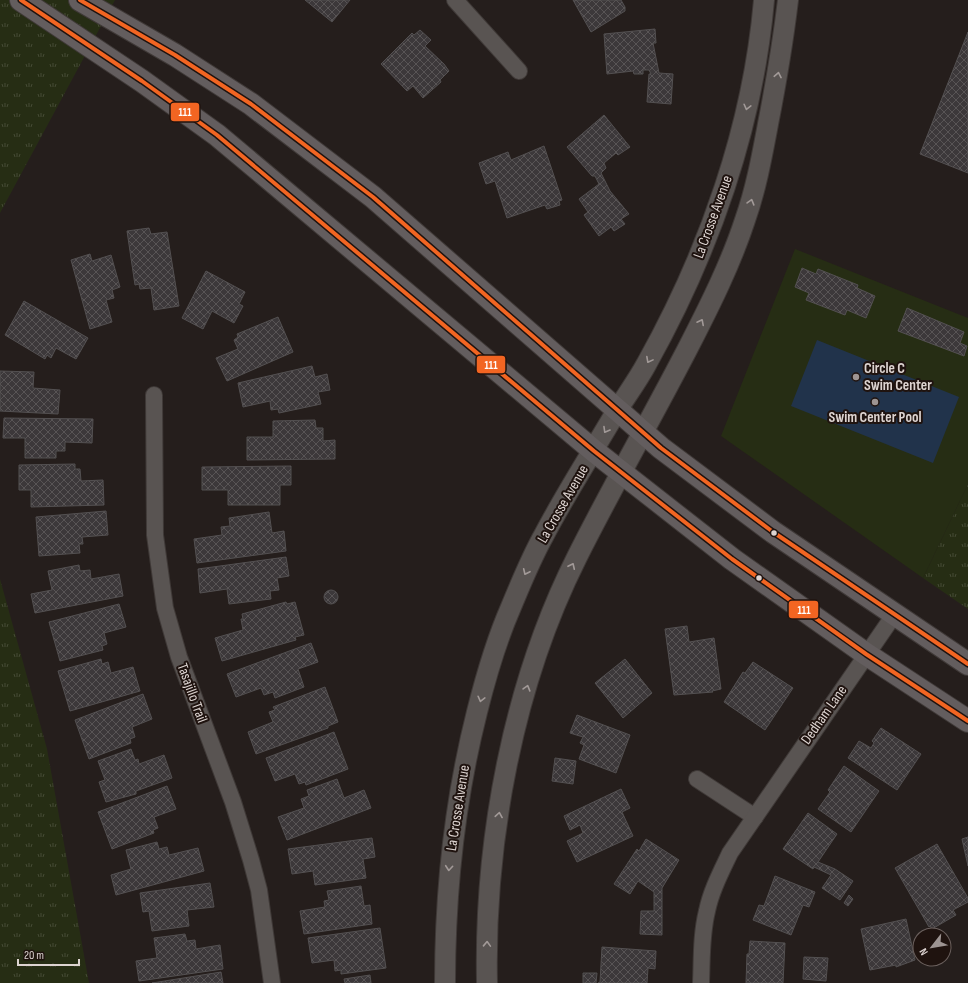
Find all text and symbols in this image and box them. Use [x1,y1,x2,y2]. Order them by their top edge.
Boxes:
one-way arrow [773,72,781,78]
line badge: 111 [170,102,200,122]
one-way arrow [743,104,751,111]
text: 111 [179,106,192,119]
street label: La Crosse Avenue [689,173,737,261]
one-way arrow [746,198,755,205]
one-way arrow [696,318,704,326]
line badge: 111 [476,355,506,374]
one-way arrow [646,356,654,363]
text: 111 [485,359,498,372]
place label: Circle C Swim Center [864,359,932,395]
marker: Circle C Swim Center [851,372,861,382]
marker: Swim Center Pool [870,397,880,407]
place label: Swim Center Pool [828,408,922,427]
one-way arrow [603,426,610,433]
street label: La Crosse Avenue [533,462,593,546]
unlabelled marker [769,528,779,538]
one-way arrow [568,563,576,570]
one-way arrow [523,568,531,575]
unlabelled marker [754,573,764,583]
line badge: 111 [788,600,819,619]
text: 111 [798,604,811,617]
street label: Tasajillo Trail [172,661,212,725]
street label: Dedham Lane [797,682,851,748]
one-way arrow [522,685,531,692]
one-way arrow [477,696,485,702]
street label: La Crosse Avenue [442,764,474,852]
one-way arrow [494,812,503,818]
one-way arrow [445,865,454,871]
north arrow [912,927,952,967]
scale bar [18,941,79,967]
one-way arrow [482,941,491,947]
text: N [917,946,931,958]
text: 20 m [24,948,44,963]

